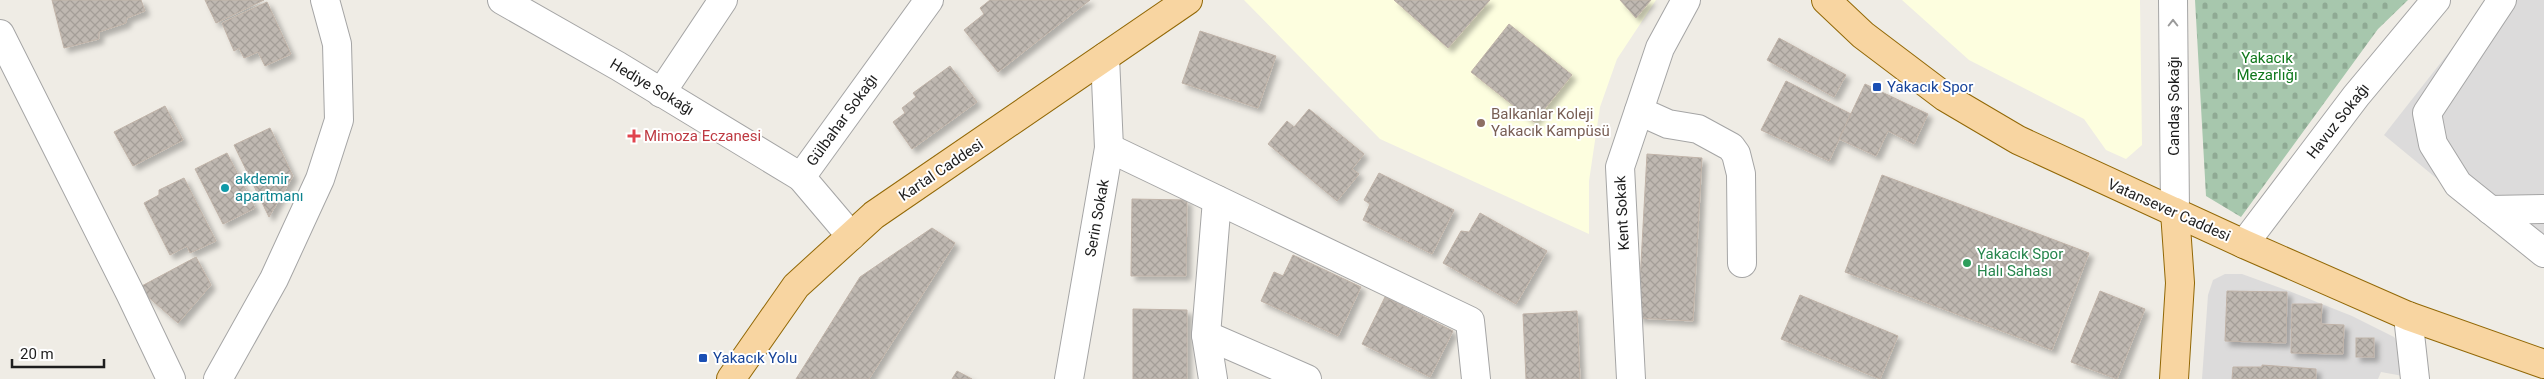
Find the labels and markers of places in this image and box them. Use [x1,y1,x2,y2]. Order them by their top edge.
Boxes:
place label: Yakacık Spor [1887,78,1973,96]
marker: Yakacık Spor [1871,81,1883,93]
place label: Balkanlar Koleji Yakacık Kampüsü [1491,105,1610,140]
marker: Balkanlar Koleji Yakacık Kampüsü [1475,117,1487,129]
place label: Mimoza Eczanesi [644,127,761,145]
marker: Mimoza Eczanesi [628,130,640,142]
place label: akdemir apartmanı [235,170,303,205]
marker: akdemir apartmanı [219,182,231,194]
place label: Yakacık Spor Halı Sahası [1977,245,2063,280]
marker: Yakacık Spor Halı Sahası [1961,257,1973,269]
place label: Yakacık Yolu [713,349,797,367]
marker: Yakacık Yolu [697,352,709,364]

